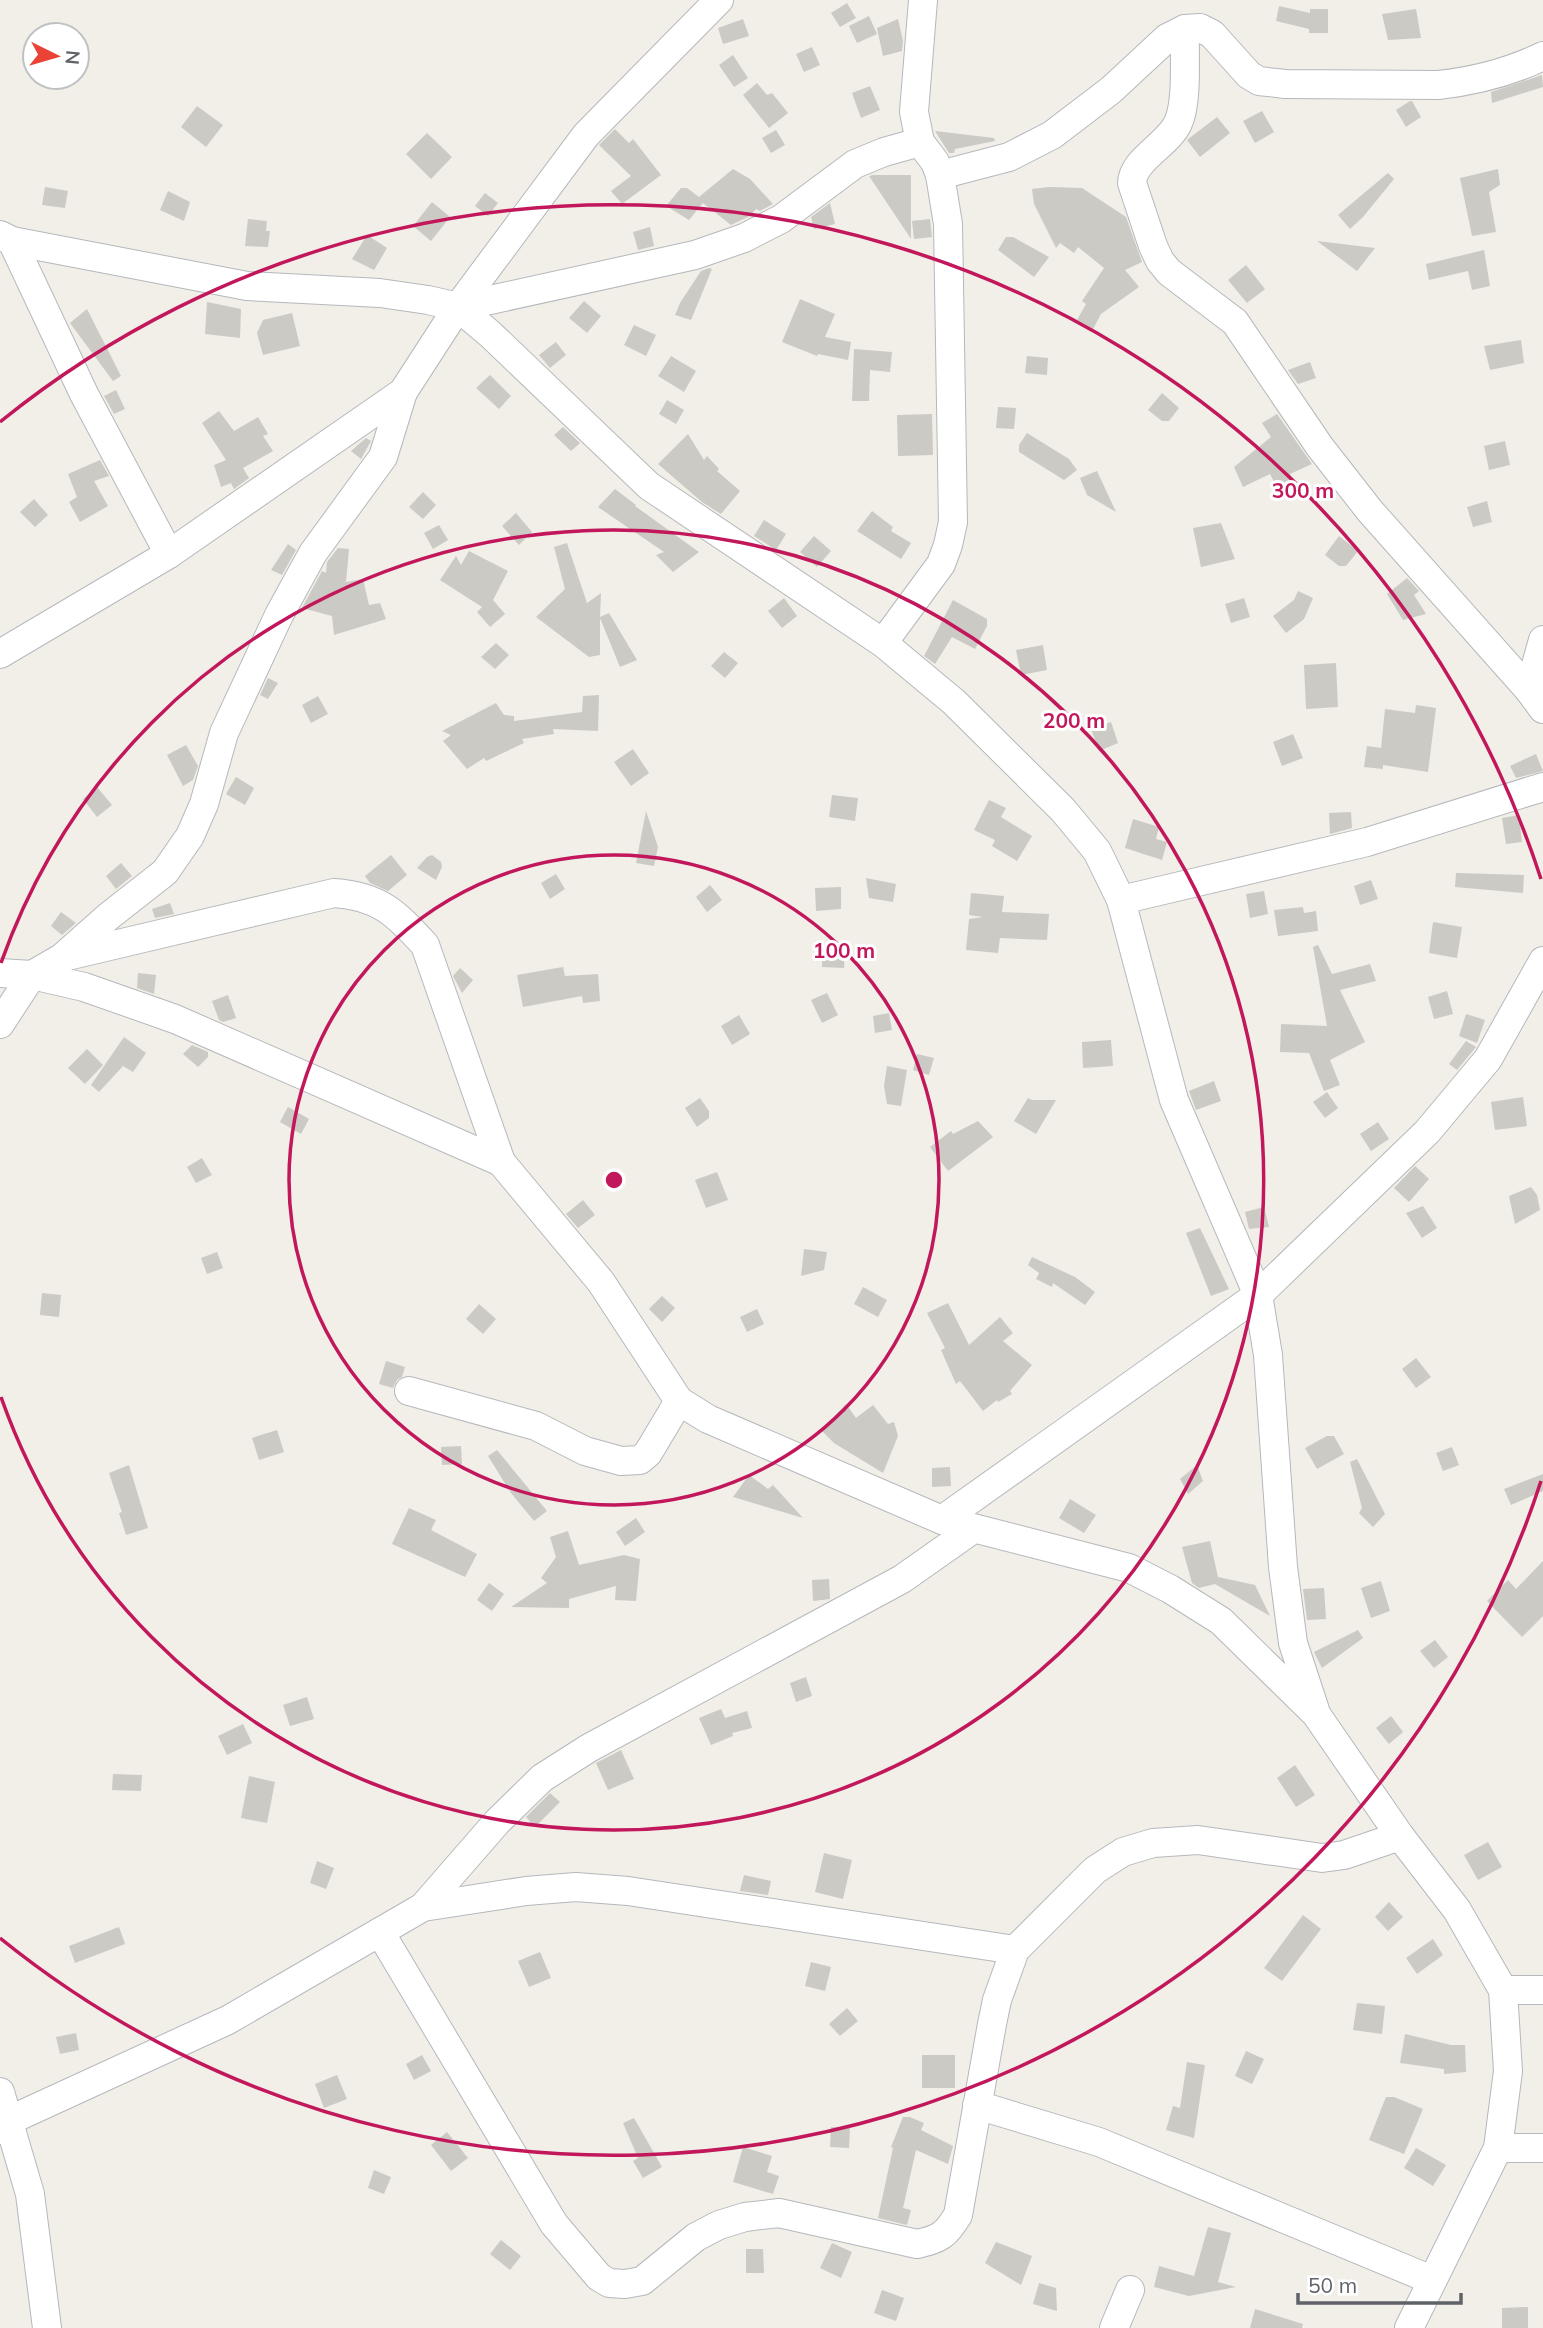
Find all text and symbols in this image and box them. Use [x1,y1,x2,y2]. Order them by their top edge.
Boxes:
north arrow [21,21,91,91]
text: N [60,49,86,66]
text: 300 m [1272,477,1334,503]
text: 200 m [1043,707,1105,733]
text: 100 m [813,937,875,963]
centre of rings [602,1168,626,1192]
scale bar [1298,2262,1461,2306]
text: 50 m [1308,2272,1357,2298]

